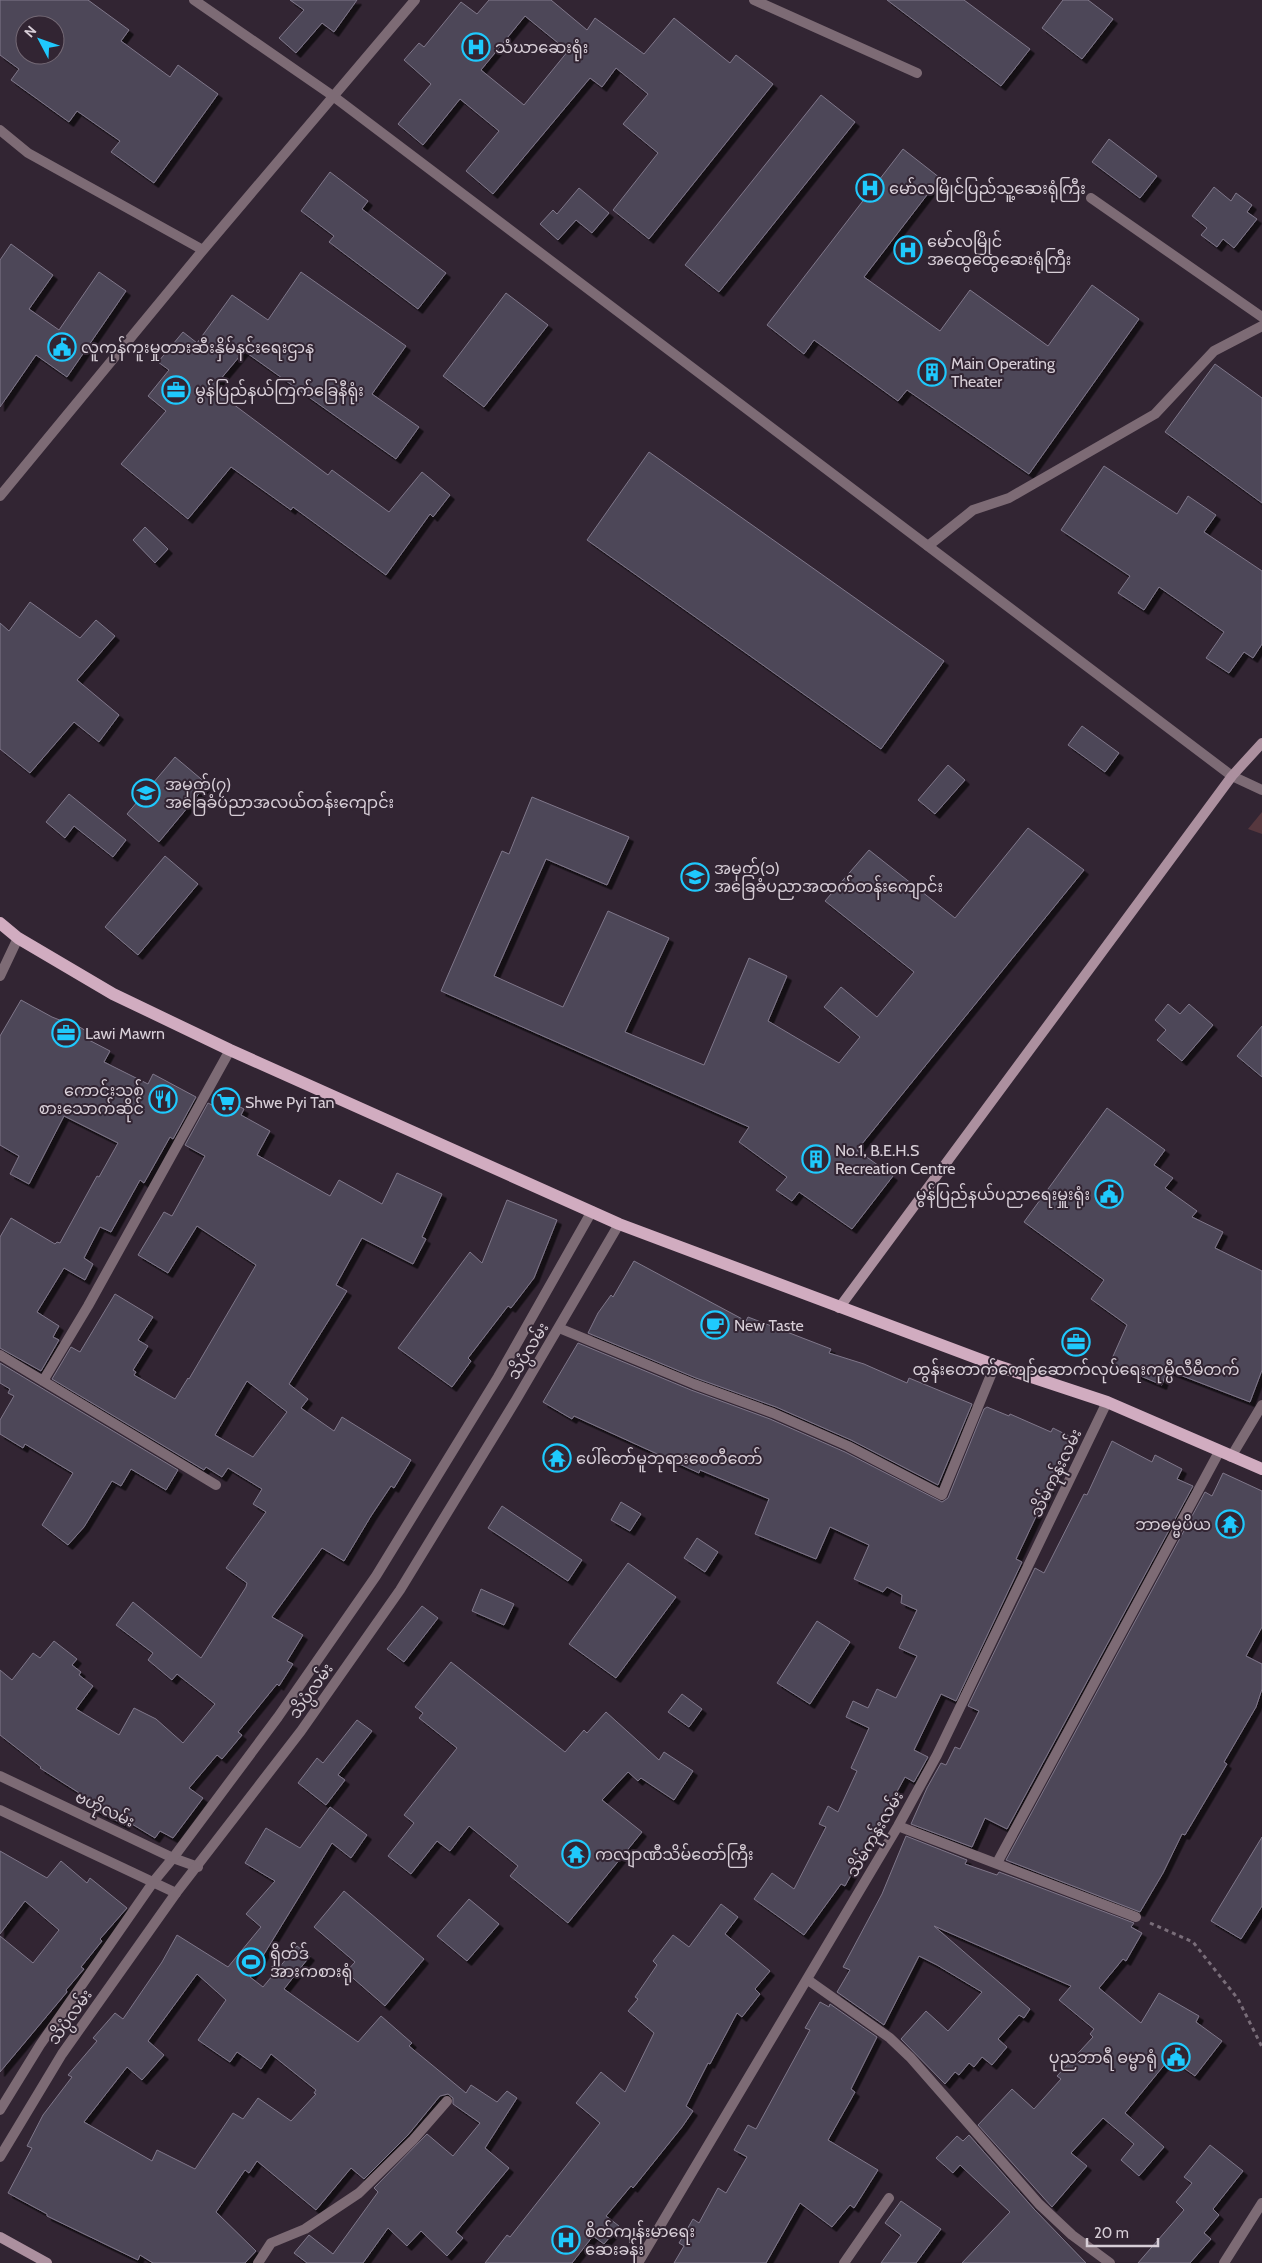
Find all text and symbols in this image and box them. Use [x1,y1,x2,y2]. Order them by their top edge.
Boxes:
north arrow [15,15,65,65]
text: N [20,22,40,41]
hospital icon: သံဃာဆေးရုံး [461,32,491,62]
place label: သံဃာဆေးရုံး [495,38,588,62]
hospital icon: မော်လမြိုင်ပြည်သူ့ဆေးရုံကြီး [855,173,885,203]
place label: မော်လမြိုင်ပြည်သူ့ဆေးရုံကြီး [889,177,1086,203]
place label: မော်လမြိုင် အထွေထွေဆေးရုံကြီး [927,230,1071,274]
hospital icon: မော်လမြိုင် အထွေထွေဆေးရုံကြီး [893,235,923,265]
public building icon: လူကုန်ကူးမှုတားဆီးနှိမ်နင်းရေးဌာန [47,332,77,362]
place label: လူကုန်ကူးမှုတားဆီးနှိမ်နင်းရေးဌာန [81,336,314,362]
place label: Main Operating Theater [951,354,1056,391]
building icon: Main Operating Theater [917,357,947,387]
office icon: မွန်ပြည်နယ်ကြက်ခြေနီရုံး [161,375,191,405]
place label: မွန်ပြည်နယ်ကြက်ခြေနီရုံး [195,379,364,405]
place label: အမှတ်(၇) အခြေခံပညာအလယ်တန်းကျောင်း [165,773,394,816]
school or university icon: အမှတ်(၇) အခြေခံပညာအလယ်တန်းကျောင်း [131,778,161,808]
place label: အမှတ်(၁) အခြေခံပညာအထက်တန်းကျောင်း [714,857,943,900]
school or university icon: အမှတ်(၁) အခြေခံပညာအထက်တန်းကျောင်း [680,862,710,892]
office icon: Lawi Mawrn [51,1018,81,1048]
place label: Lawi Mawrn [85,1024,165,1043]
place label: ကောင်းသစ် စားသောက်ဆိုင် [39,1079,144,1123]
restaurant icon: ကောင်းသစ် စားသောက်ဆိုင် [148,1084,178,1114]
supermarket icon: Shwe Pyi Tan [211,1087,241,1117]
place label: Shwe Pyi Tan [245,1093,335,1112]
place label: No.1, B.E.H.S Recreation Centre [835,1141,956,1178]
building icon: No.1, B.E.H.S Recreation Centre [801,1144,831,1174]
public building icon: မွန်ပြည်နယ်ပညာရေးမှူးရုံး [1094,1179,1124,1209]
place label: မွန်ပြည်နယ်ပညာရေးမှူးရုံး [916,1183,1090,1209]
cafe icon: New Taste [700,1310,730,1340]
place label: New Taste [734,1316,804,1335]
street label: သိပ္ပံလမ်း [502,1318,556,1385]
office icon: ထွန်းတောက်ကျော်ဆောက်လုပ်ရေးကုမ္ပီလီမီတက် [1061,1327,1091,1357]
place label: ထွန်းတောက်ကျော်ဆောက်လုပ်ရေးကုမ္ပီလီမီတက် [912,1358,1240,1384]
street label: သိမ်ကုန်းလမ်း [1025,1425,1090,1522]
temple icon: ပေါ်တော်မူဘုရားစေတီတော် [542,1443,572,1473]
place label: ပေါ်တော်မူဘုရားစေတီတော် [576,1447,763,1473]
temple icon: ဘာဓမ္မပိယ [1215,1509,1245,1539]
place label: ဘာဓမ္မပိယ [1135,1514,1211,1538]
street label: သိပ္ပံလမ်း [283,1659,341,1725]
street label: ဗဟိုလမ်း [70,1785,138,1835]
street label: သိမ်ကုန်းလမ်း [841,1787,912,1883]
temple icon: ကလျာဏီသိမ်တော်ကြီး [561,1839,591,1869]
place label: ကလျာဏီသိမ်တော်ကြီး [595,1843,754,1868]
place label: ရှိတ်ဒ် အားကစားရုံ [270,1942,352,1986]
sports icon: ရှိတ်ဒ် အားကစားရုံ [236,1947,266,1977]
street label: သိပ္ပံလမ်း [42,1985,100,2051]
public building icon: ပုညဘာရီ ဓမ္မာရုံ [1161,2042,1191,2072]
place label: ပုညဘာရီ ဓမ္မာရုံ [1049,2047,1157,2072]
scale bar [1087,2216,1158,2248]
place label: စိတ်ကျန်းမာရေး ဆေးခန်း [585,2220,695,2263]
text: 20 m [1094,2224,1129,2242]
hospital icon: စိတ်ကျန်းမာရေး ဆေးခန်း [551,2225,581,2255]

